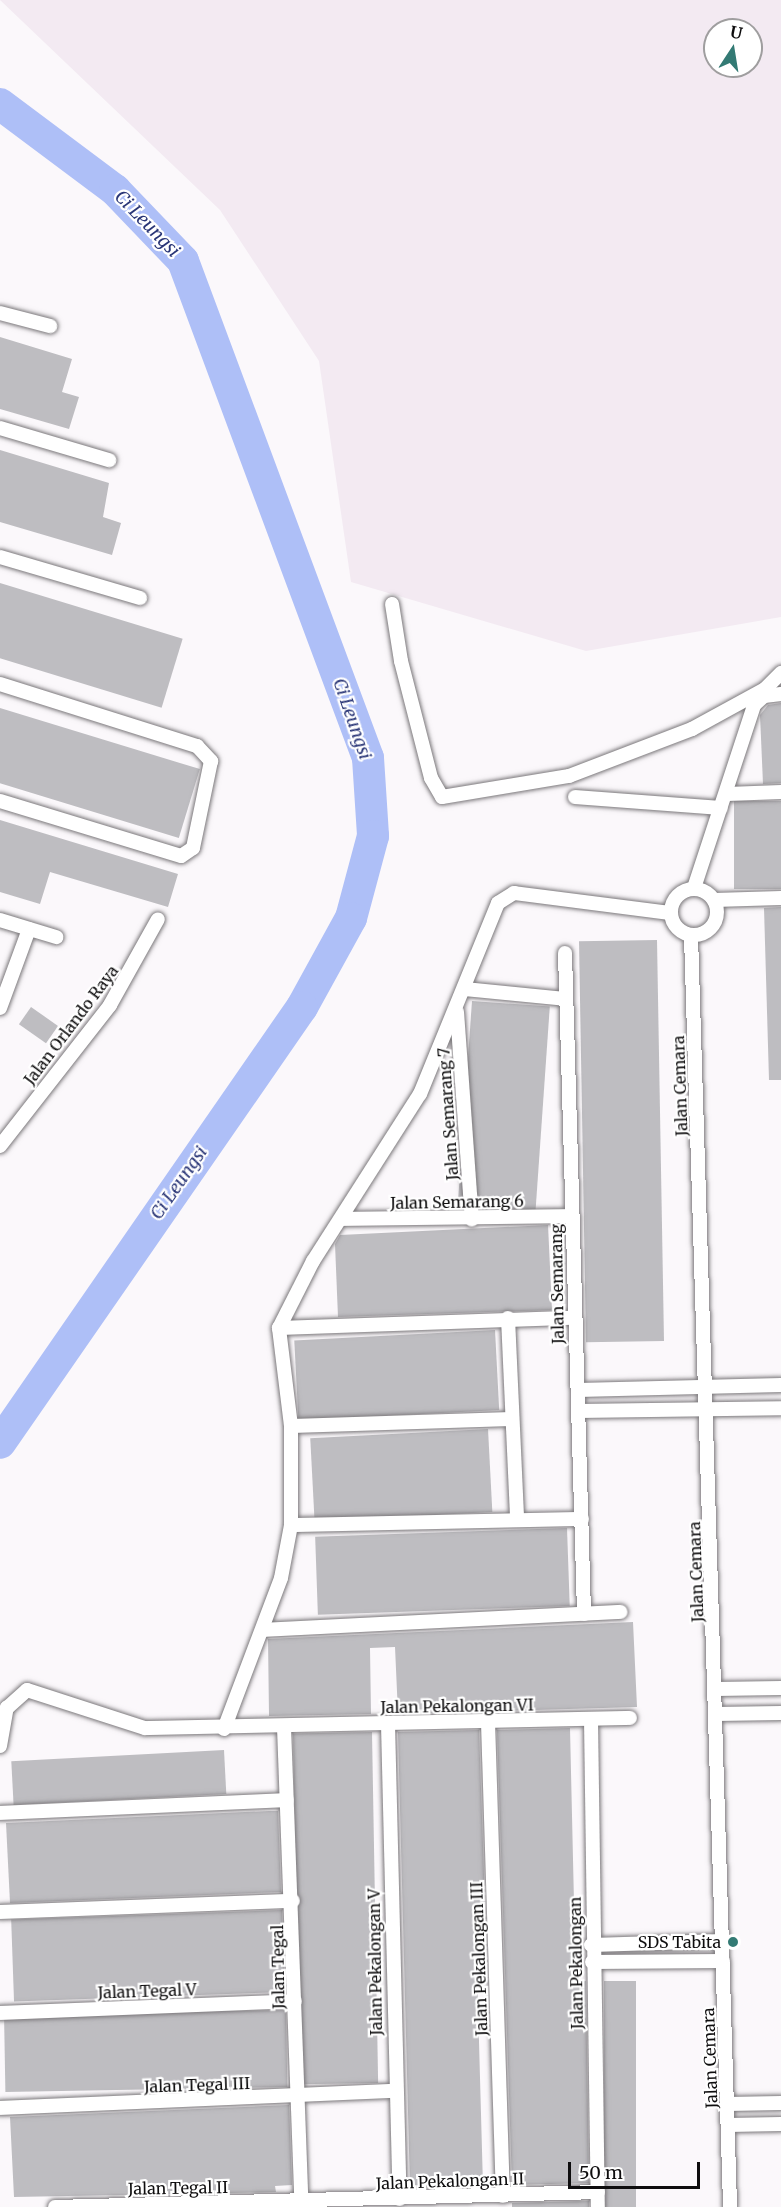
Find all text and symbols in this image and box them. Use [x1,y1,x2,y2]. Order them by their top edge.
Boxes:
north arrow [703,18,763,78]
text: U [728,21,744,43]
water label: Ci Leungsi [110,186,184,262]
water label: Ci Leungsi [328,676,376,762]
street label: Jalan Orlando Raya [20,961,122,1089]
street label: Jalan Cemara [669,1035,691,1137]
street label: Jalan Semarang 7 [434,1047,462,1181]
water label: Ci Leungsi [146,1142,212,1224]
street label: Jalan Semarang 6 [390,1191,524,1213]
street label: Jalan Semarang [546,1224,568,1344]
street label: Jalan Cemara [685,1521,707,1623]
street label: Jalan Pekalongan VI [380,1695,534,1717]
street label: Jalan Pekalongan III [467,1881,491,2037]
street label: Jalan Pekalongan V [364,1888,386,2036]
street label: Jalan Pekalongan [565,1896,587,2030]
street label: Jalan Tegal [268,1925,288,2009]
place label: SDS Tabita [638,1932,721,1952]
marker: SDS Tabita [726,1935,740,1949]
street label: Jalan Tegal V [97,1980,197,2002]
street label: Jalan Cemara [699,2007,721,2109]
street label: Jalan Tegal III [144,2074,250,2096]
scale bar [571,2150,703,2188]
text: 50 m [579,2161,623,2184]
street label: Jalan Pekalongan II [375,2169,525,2193]
street label: Jalan Tegal II [128,2178,228,2198]

